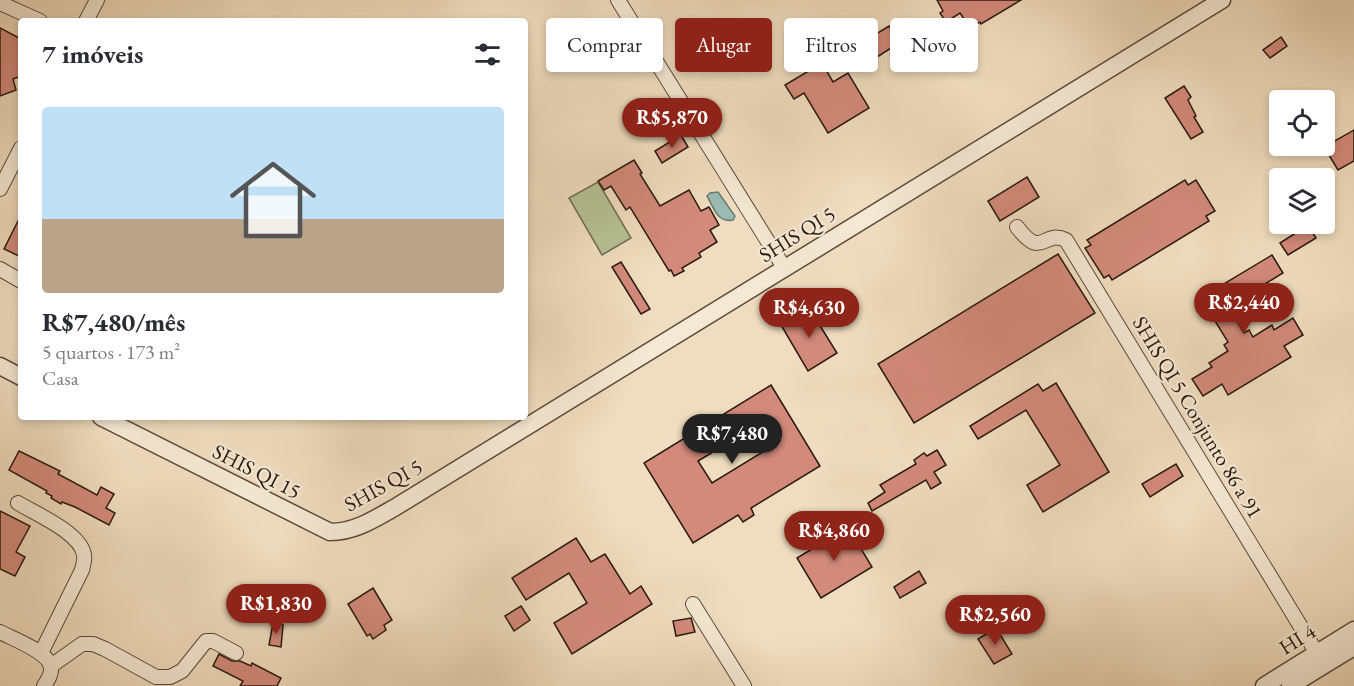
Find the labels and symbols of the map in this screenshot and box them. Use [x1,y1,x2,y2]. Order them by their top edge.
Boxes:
pin: R$5,870 [617,98,727,149]
street label: SHIS QI 5 [754,200,841,269]
pin: R$2,440 [1189,283,1299,334]
pin: R$4,630 [754,288,864,339]
street label: SHIS QI 5 Conjunto 86 a 91 [1126,311,1269,524]
pin: R$7,480 [677,414,787,465]
street label: SHIS QI 15 [208,437,306,506]
street label: SHIS QI 5 [339,453,427,518]
pin: R$4,860 [779,511,889,562]
pin: R$1,830 [221,584,331,635]
pin: R$2,560 [940,595,1050,646]
street label: HI 4 [1274,617,1321,661]

